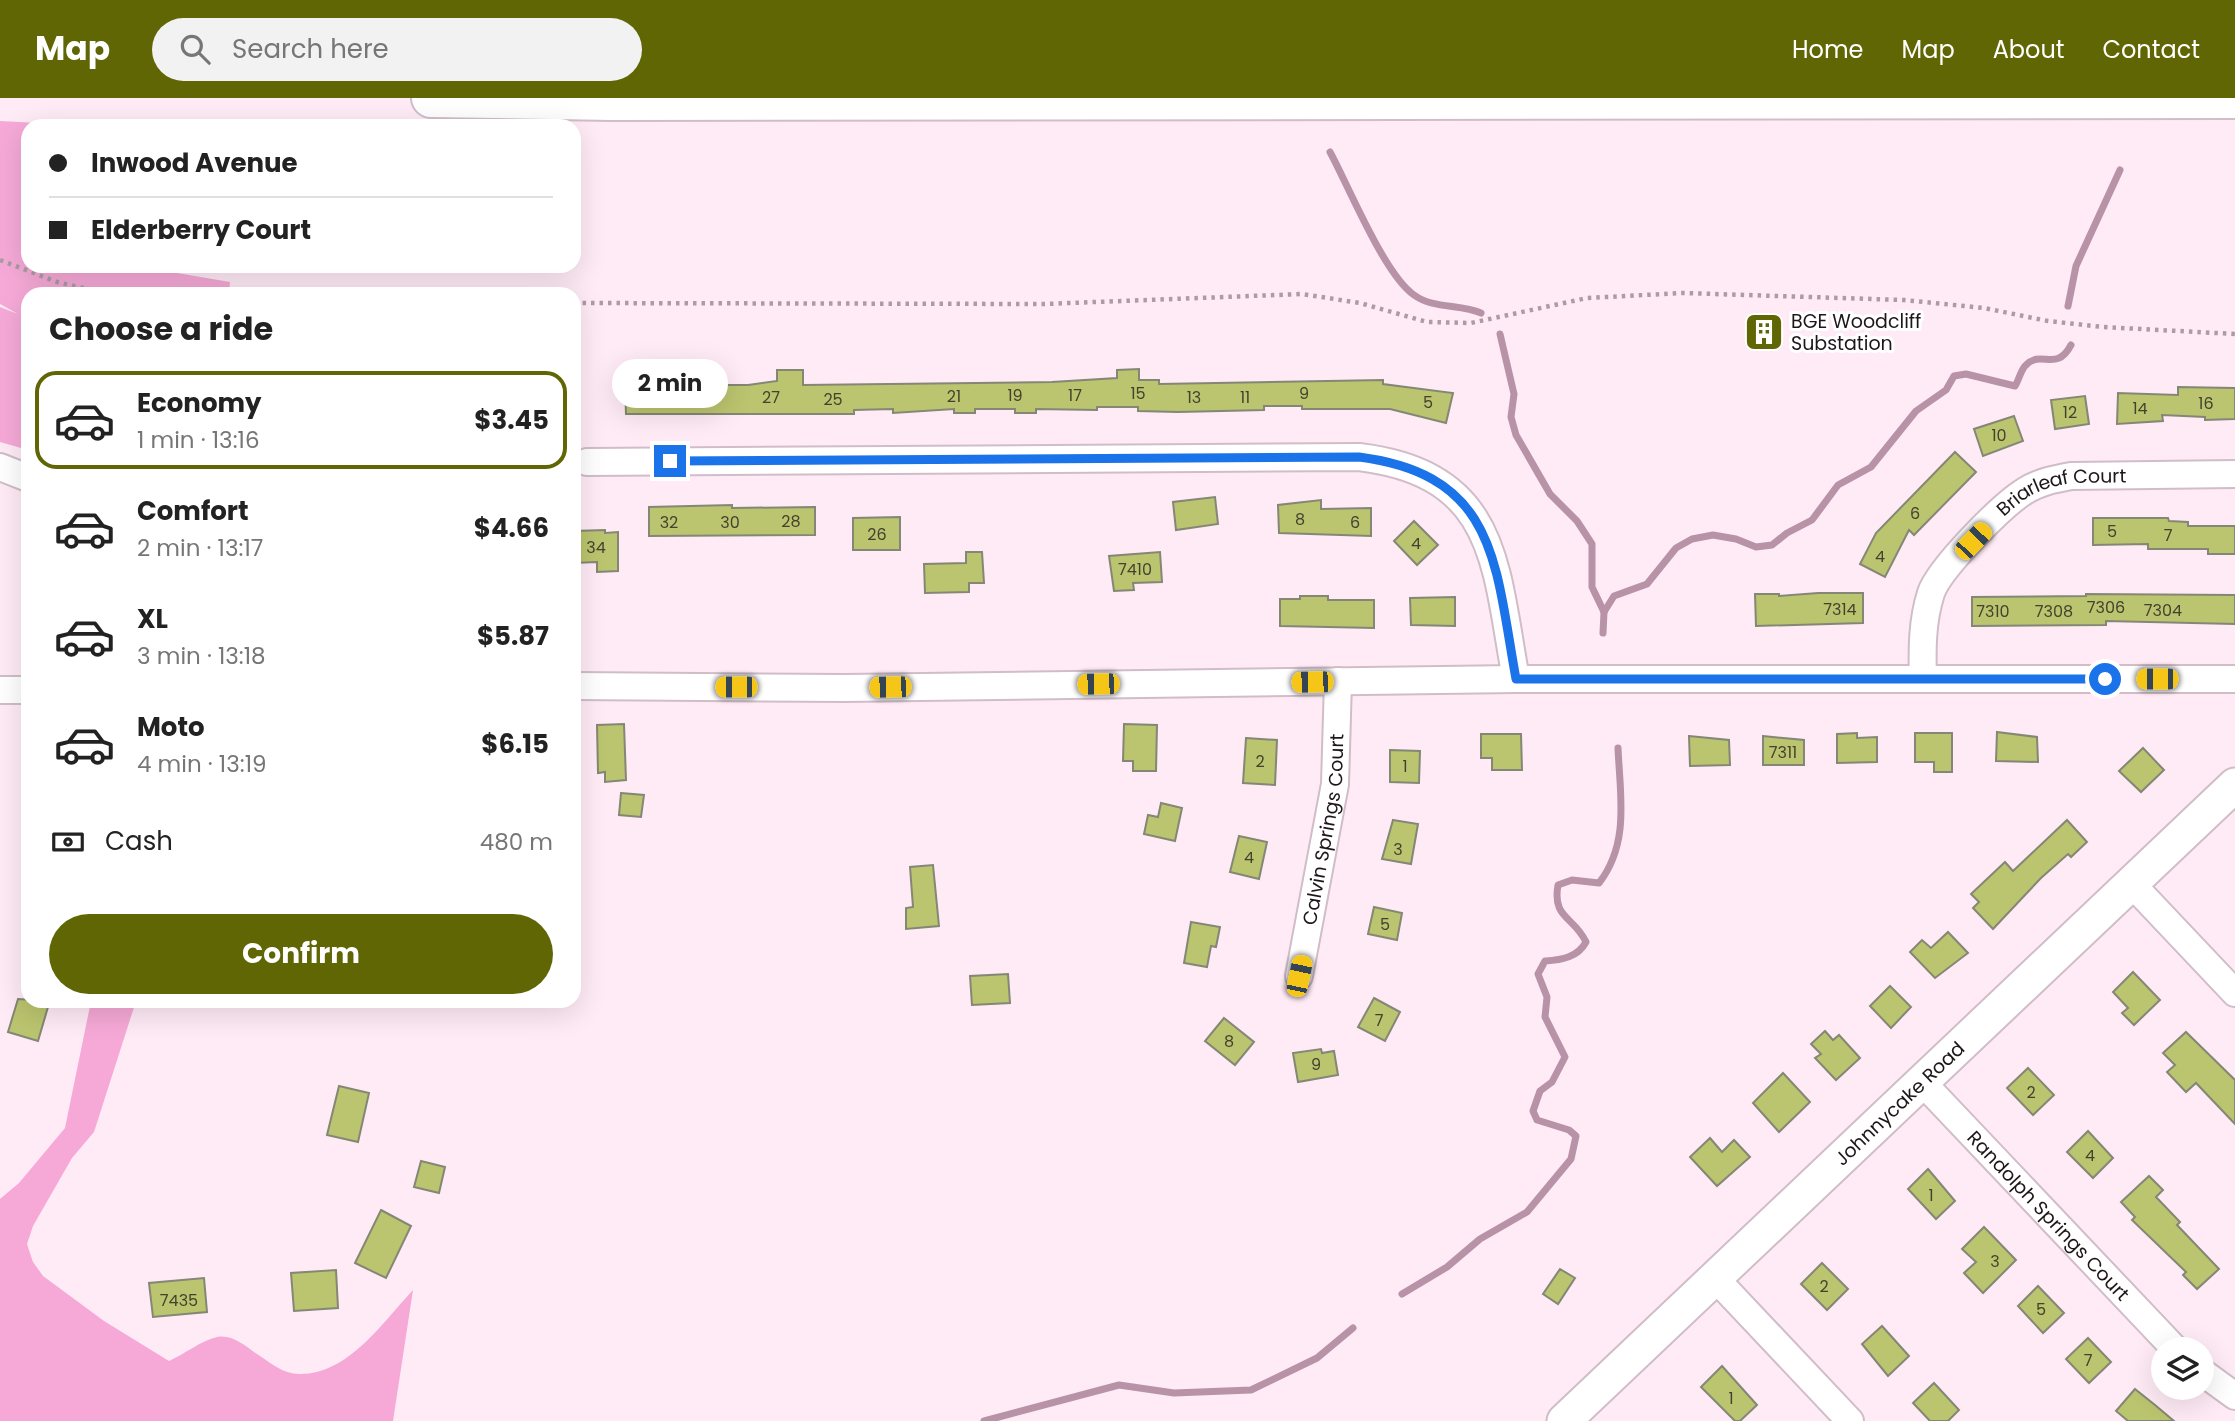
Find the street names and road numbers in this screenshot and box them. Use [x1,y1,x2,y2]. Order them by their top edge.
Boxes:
street label: Briarleaf Court [1990,462,2126,522]
street label: Calvin Springs Court [1295,733,1350,927]
street label: Johnnycake Road [1828,1035,1970,1171]
street label: Randolph Springs Court [1961,1125,2136,1307]

